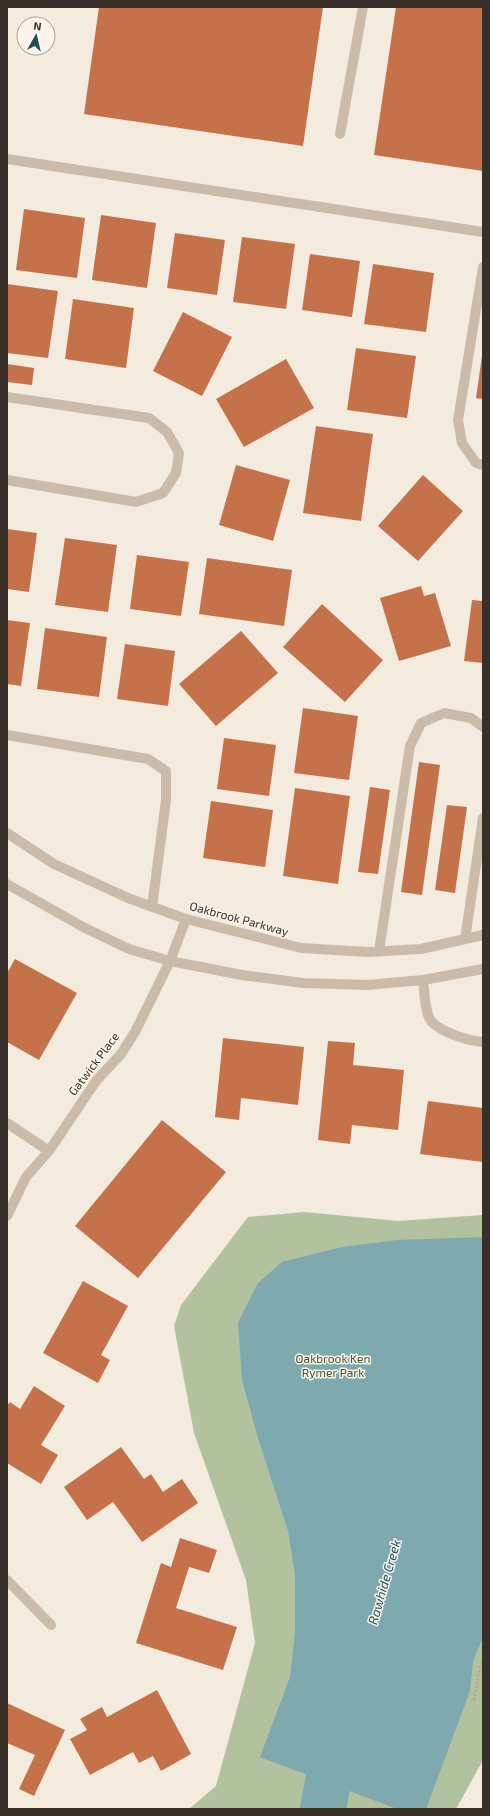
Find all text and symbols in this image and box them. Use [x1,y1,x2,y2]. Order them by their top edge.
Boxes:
north arrow [16,16,56,56]
text: N [33,19,42,33]
street label: Oakbrook Parkway [188,898,291,938]
street label: Gatwick Place [65,1029,122,1098]
park label: Oakbrook Ken Rymer Park [296,1351,370,1379]
water label: Rawhide Creek [364,1537,404,1626]

